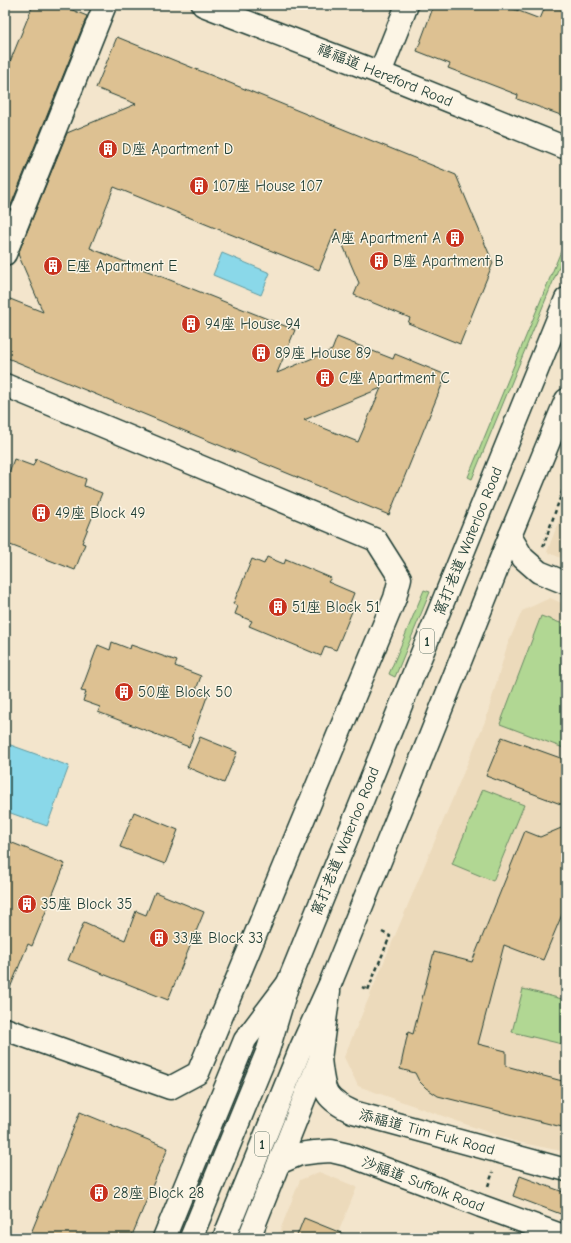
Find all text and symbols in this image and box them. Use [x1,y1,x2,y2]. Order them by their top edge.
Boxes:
street label: 禧福道 Hereford Road [315,40,455,110]
building icon: D座 Apartment D [97,138,119,160]
place label: D座 Apartment D [122,140,233,158]
building icon: 107座 House 107 [188,175,210,197]
place label: 107座 House 107 [213,177,323,195]
building icon: A座 Apartment A [444,227,466,249]
place label: A座 Apartment A [331,229,441,247]
building icon: B座 Apartment B [368,250,390,272]
place label: B座 Apartment B [393,252,504,270]
building icon: E座 Apartment E [42,255,64,277]
place label: E座 Apartment E [67,257,177,275]
building icon: 94座 House 94 [180,313,202,335]
place label: 94座 House 94 [205,315,301,333]
building icon: 89座 House 89 [250,342,272,364]
place label: 89座 House 89 [275,344,372,362]
building icon: C座 Apartment C [314,367,336,389]
place label: C座 Apartment C [339,369,450,387]
street label: 窩打老道 Waterloo Road [430,464,506,618]
building icon: 49座 Block 49 [30,502,52,524]
place label: 49座 Block 49 [55,504,146,522]
building icon: 51座 Block 51 [267,596,289,618]
place label: 51座 Block 51 [292,598,380,616]
road number: 1 [420,629,434,653]
building icon: 50座 Block 50 [113,681,135,703]
place label: 50座 Block 50 [138,683,233,701]
street label: 窩打老道 Waterloo Road [307,764,383,918]
building icon: 35座 Block 35 [16,893,38,915]
place label: 35座 Block 35 [41,895,132,913]
building icon: 33座 Block 33 [148,927,170,949]
place label: 33座 Block 33 [173,929,263,947]
street label: 添福道 Tim Fuk Road [357,1105,497,1159]
road number: 1 [255,1132,269,1156]
street label: 沙福道 Suffolk Road [359,1152,487,1216]
building icon: 28座 Block 28 [88,1182,110,1204]
place label: 28座 Block 28 [113,1184,204,1202]

